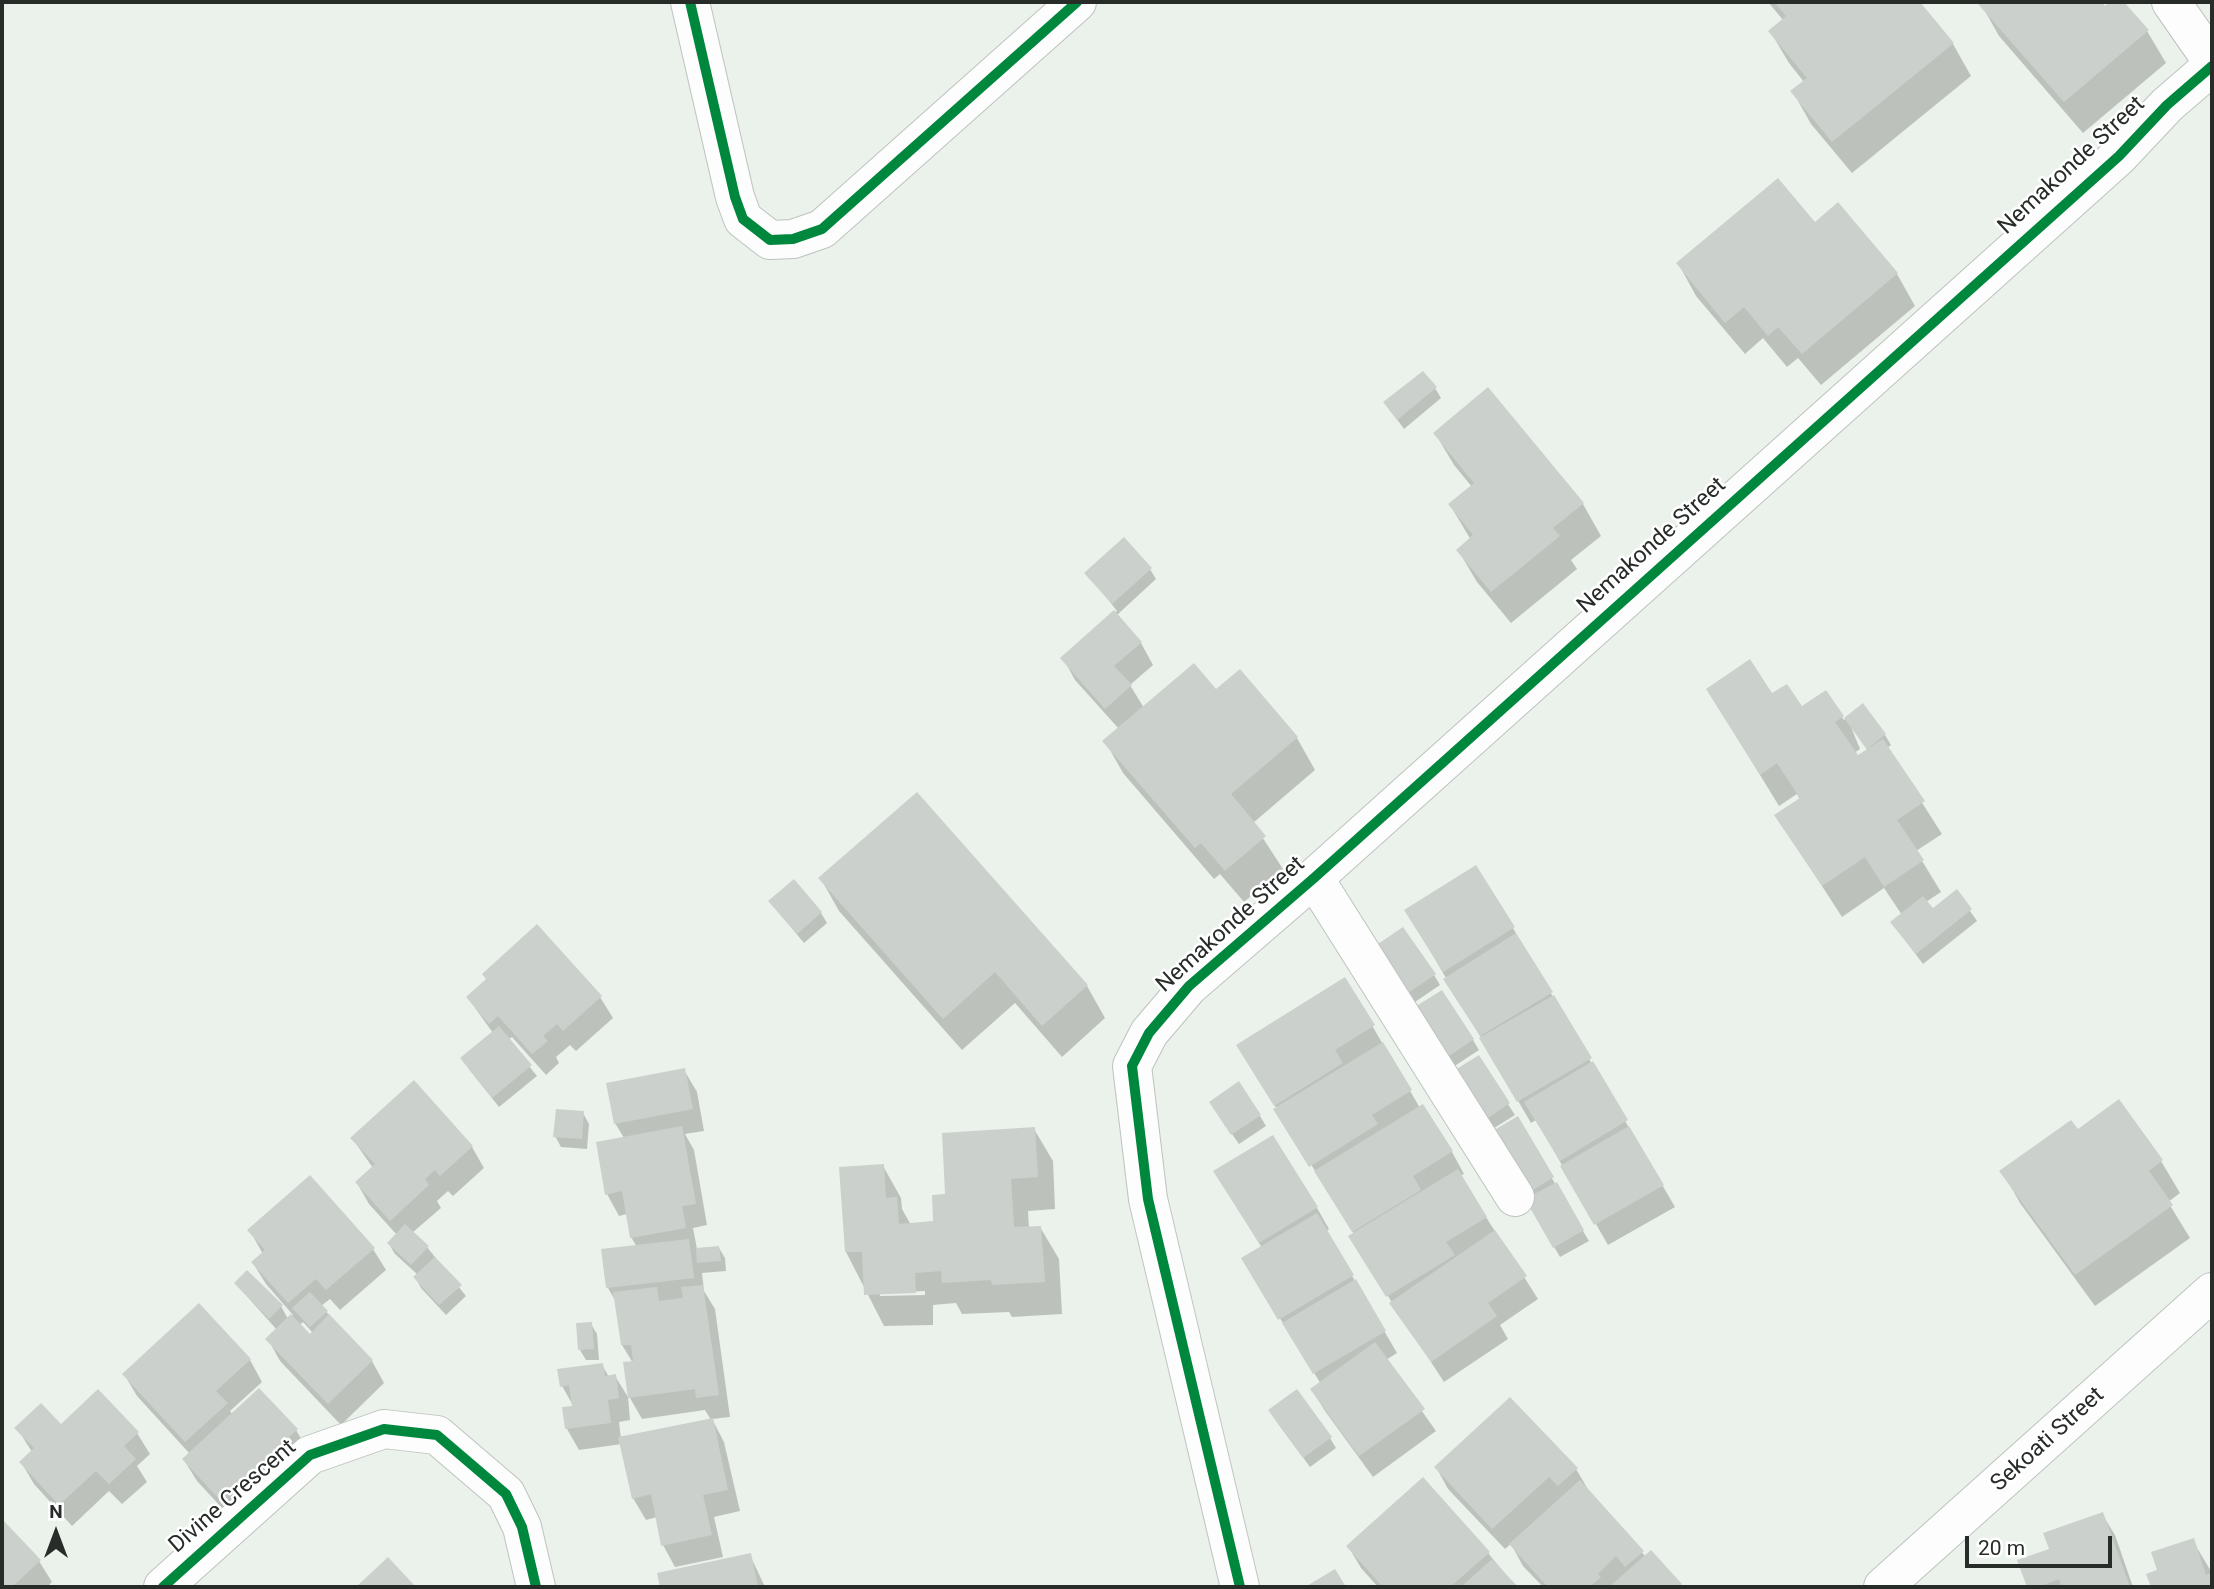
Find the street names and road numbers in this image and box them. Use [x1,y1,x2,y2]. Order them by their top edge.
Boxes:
street label: Nemakonde Street [1993,91,2151,241]
street label: Nemakonde Street [1572,472,1732,620]
street label: Nemakonde Street [1151,851,1311,999]
street label: Sekoati Street [1986,1382,2110,1498]
street label: Divine Crescent [164,1434,302,1560]

